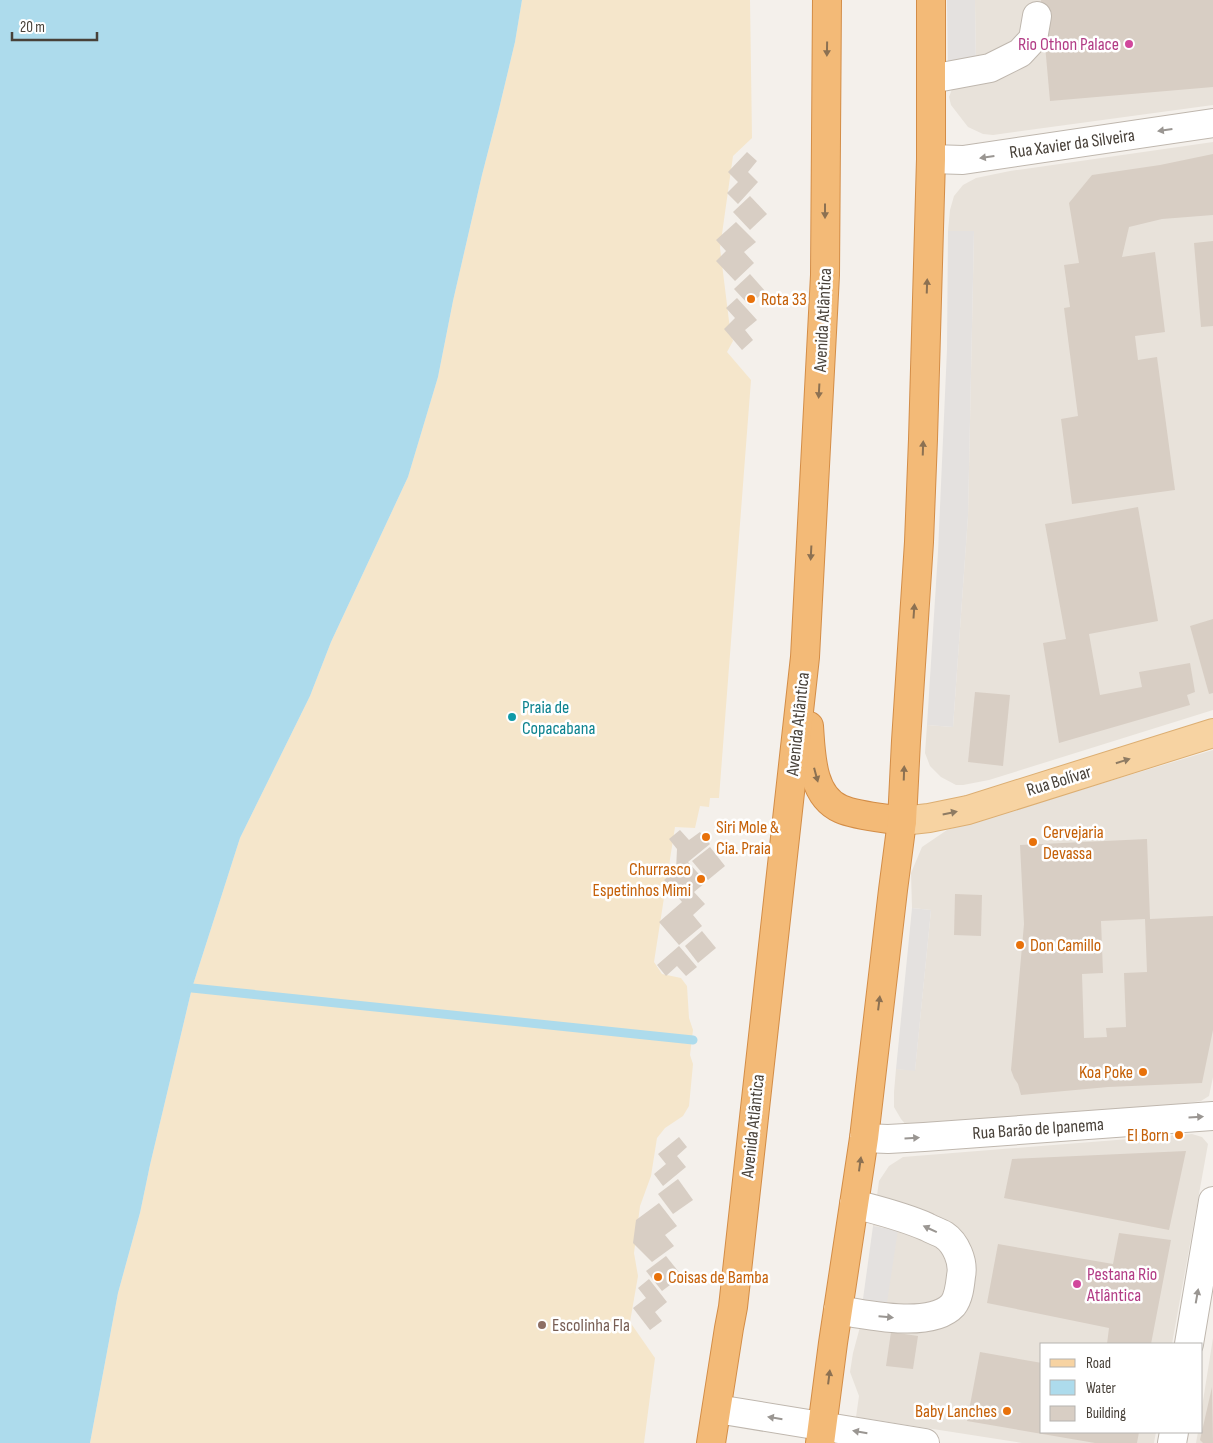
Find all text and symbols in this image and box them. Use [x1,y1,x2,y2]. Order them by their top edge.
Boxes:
scale bar [12,10,98,42]
text: 20 m [20,18,45,37]
place label: Rio Othon Palace [1018,34,1119,55]
marker: Rio Othon Palace [1123,38,1135,50]
one-way arrow [823,41,831,57]
street label: Rua Xavier da Silveira [1008,125,1136,163]
one-way arrow [1156,127,1172,135]
one-way arrow [978,153,994,161]
one-way arrow [821,203,829,219]
street label: Avenida Atlântica [810,267,836,373]
one-way arrow [924,278,932,294]
place label: Rota 33 [761,289,807,310]
marker: Rota 33 [745,293,757,305]
one-way arrow [815,383,823,399]
one-way arrow [919,440,927,456]
one-way arrow [806,546,814,562]
one-way arrow [911,602,919,618]
street label: Avenida Atlântica [782,671,814,778]
place label: Praia de Copacabana [522,697,595,739]
marker: Praia de Copacabana [506,711,518,723]
one-way arrow [1115,757,1130,764]
street label: Rua Bolívar [1024,761,1094,801]
one-way arrow [901,764,909,780]
one-way arrow [812,768,820,783]
one-way arrow [943,809,958,817]
place label: Siri Mole & Cia. Praia [716,817,779,859]
place label: Cervejaria Devassa [1043,822,1104,864]
marker: Siri Mole & Cia. Praia [700,831,712,843]
marker: Cervejaria Devassa [1027,836,1039,848]
place label: Churrasco Espetinhos Mimi [593,859,691,901]
marker: Churrasco Espetinhos Mimi [695,873,707,885]
place label: Don Camillo [1030,935,1101,956]
marker: Don Camillo [1014,939,1026,951]
one-way arrow [875,995,883,1011]
place label: Koa Poke [1079,1062,1133,1083]
marker: Koa Poke [1137,1066,1149,1078]
street label: Avenida Atlântica [737,1073,769,1180]
one-way arrow [1189,1113,1205,1121]
street label: Rua Barão de Ipanema [972,1114,1105,1144]
place label: El Born [1127,1125,1169,1146]
marker: El Born [1173,1129,1185,1141]
one-way arrow [904,1133,920,1141]
one-way arrow [856,1156,864,1172]
one-way arrow [923,1225,937,1233]
place label: Pestana Rio Atlântica [1086,1264,1157,1306]
place label: Coisas de Bamba [668,1267,769,1288]
marker: Coisas de Bamba [652,1271,664,1283]
marker: Pestana Rio Atlântica [1071,1278,1083,1290]
one-way arrow [1193,1288,1201,1304]
one-way arrow [878,1313,894,1321]
place label: Escolinha Fla [552,1315,630,1336]
marker: Escolinha Fla [536,1319,548,1331]
legend [1040,1343,1203,1433]
text: Road [1086,1354,1111,1373]
one-way arrow [825,1369,833,1385]
text: Water [1086,1379,1117,1398]
place label: Baby Lanches [915,1401,997,1422]
text: Building [1086,1404,1126,1423]
marker: Baby Lanches [1001,1405,1013,1417]
one-way arrow [766,1414,782,1422]
one-way arrow [852,1428,868,1436]

